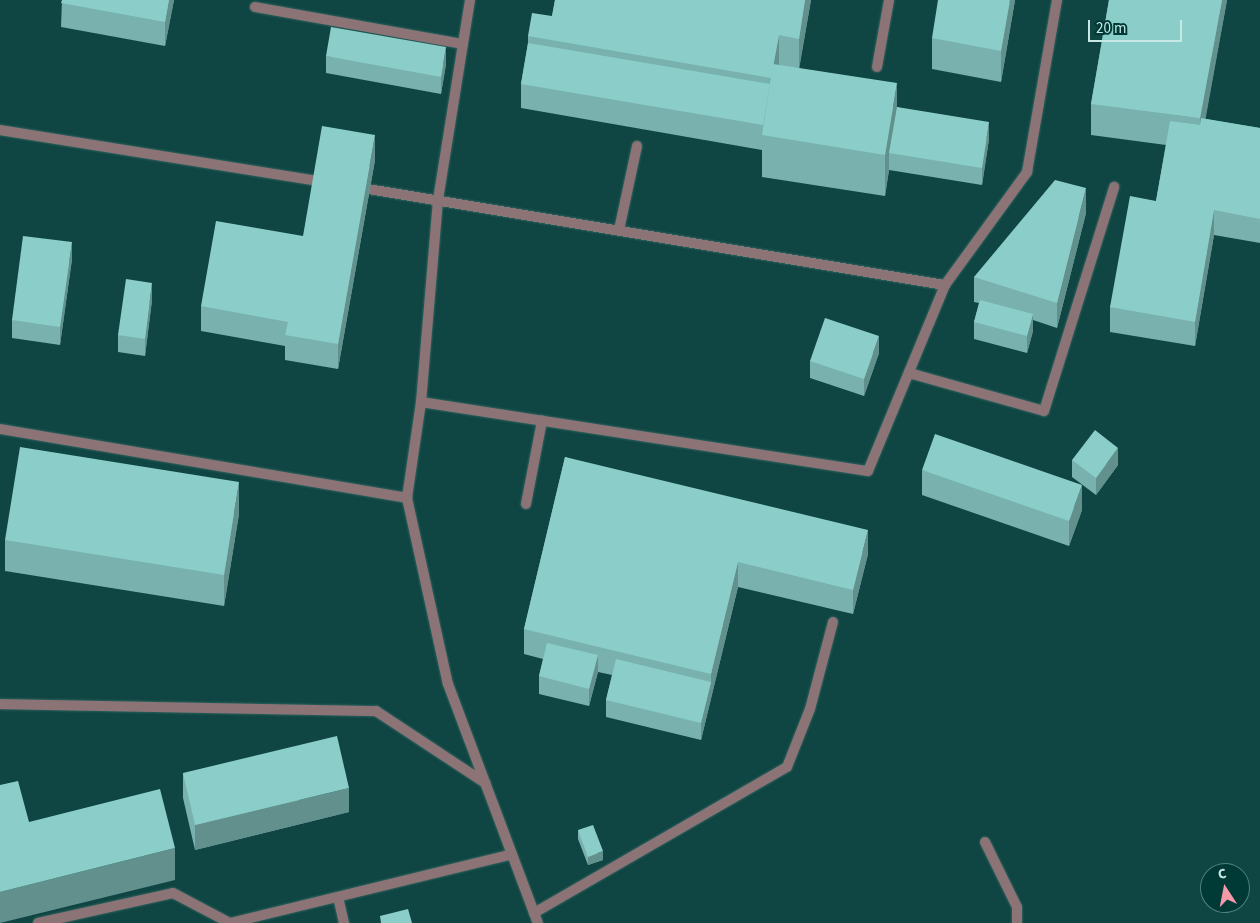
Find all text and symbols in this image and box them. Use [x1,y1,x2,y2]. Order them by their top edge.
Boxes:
scale bar [1090,10,1184,42]
text: 20 m [1096,18,1126,39]
north arrow [1200,863,1250,913]
text: С [1216,864,1228,885]

